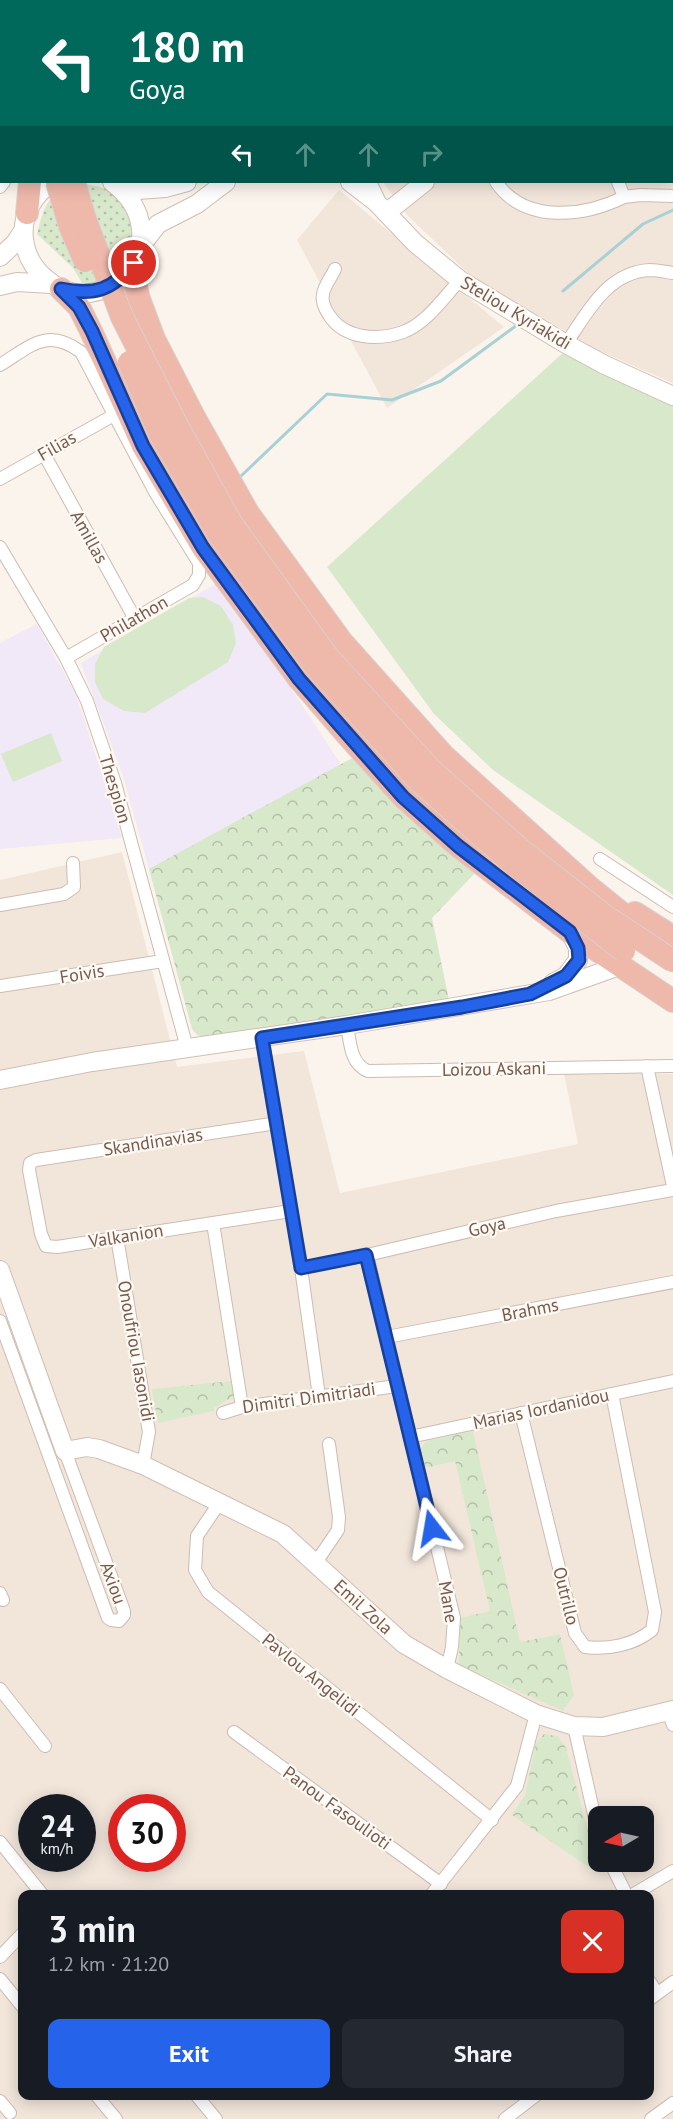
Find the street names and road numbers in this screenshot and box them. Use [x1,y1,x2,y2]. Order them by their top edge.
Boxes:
street label: Steliou Kyriakidi [457,271,576,355]
street label: Filias [33,425,80,466]
street label: Amillas [66,506,113,567]
street label: Philathon [96,590,172,647]
street label: Thespion [94,752,137,826]
street label: Foivis [58,959,106,988]
street label: Loizou Askani [442,1056,546,1081]
street label: Skandinavias [102,1122,204,1161]
street label: Goya [466,1211,508,1242]
street label: Valkanion [86,1218,165,1253]
street label: Onoufriou Iasonidi [113,1279,160,1423]
street label: Brahms [499,1293,560,1326]
street label: Dimitri Dimitriadi [241,1377,377,1418]
street label: Marias Iordanidou [471,1383,611,1434]
street label: Axiou [95,1559,132,1607]
street label: Outrillo [548,1564,585,1627]
street label: Emil Zola [329,1574,398,1639]
street label: Mane [434,1579,463,1625]
street label: Pavlou Angelidi [258,1628,365,1721]
street label: Panou Fasoulioti [279,1761,396,1855]

